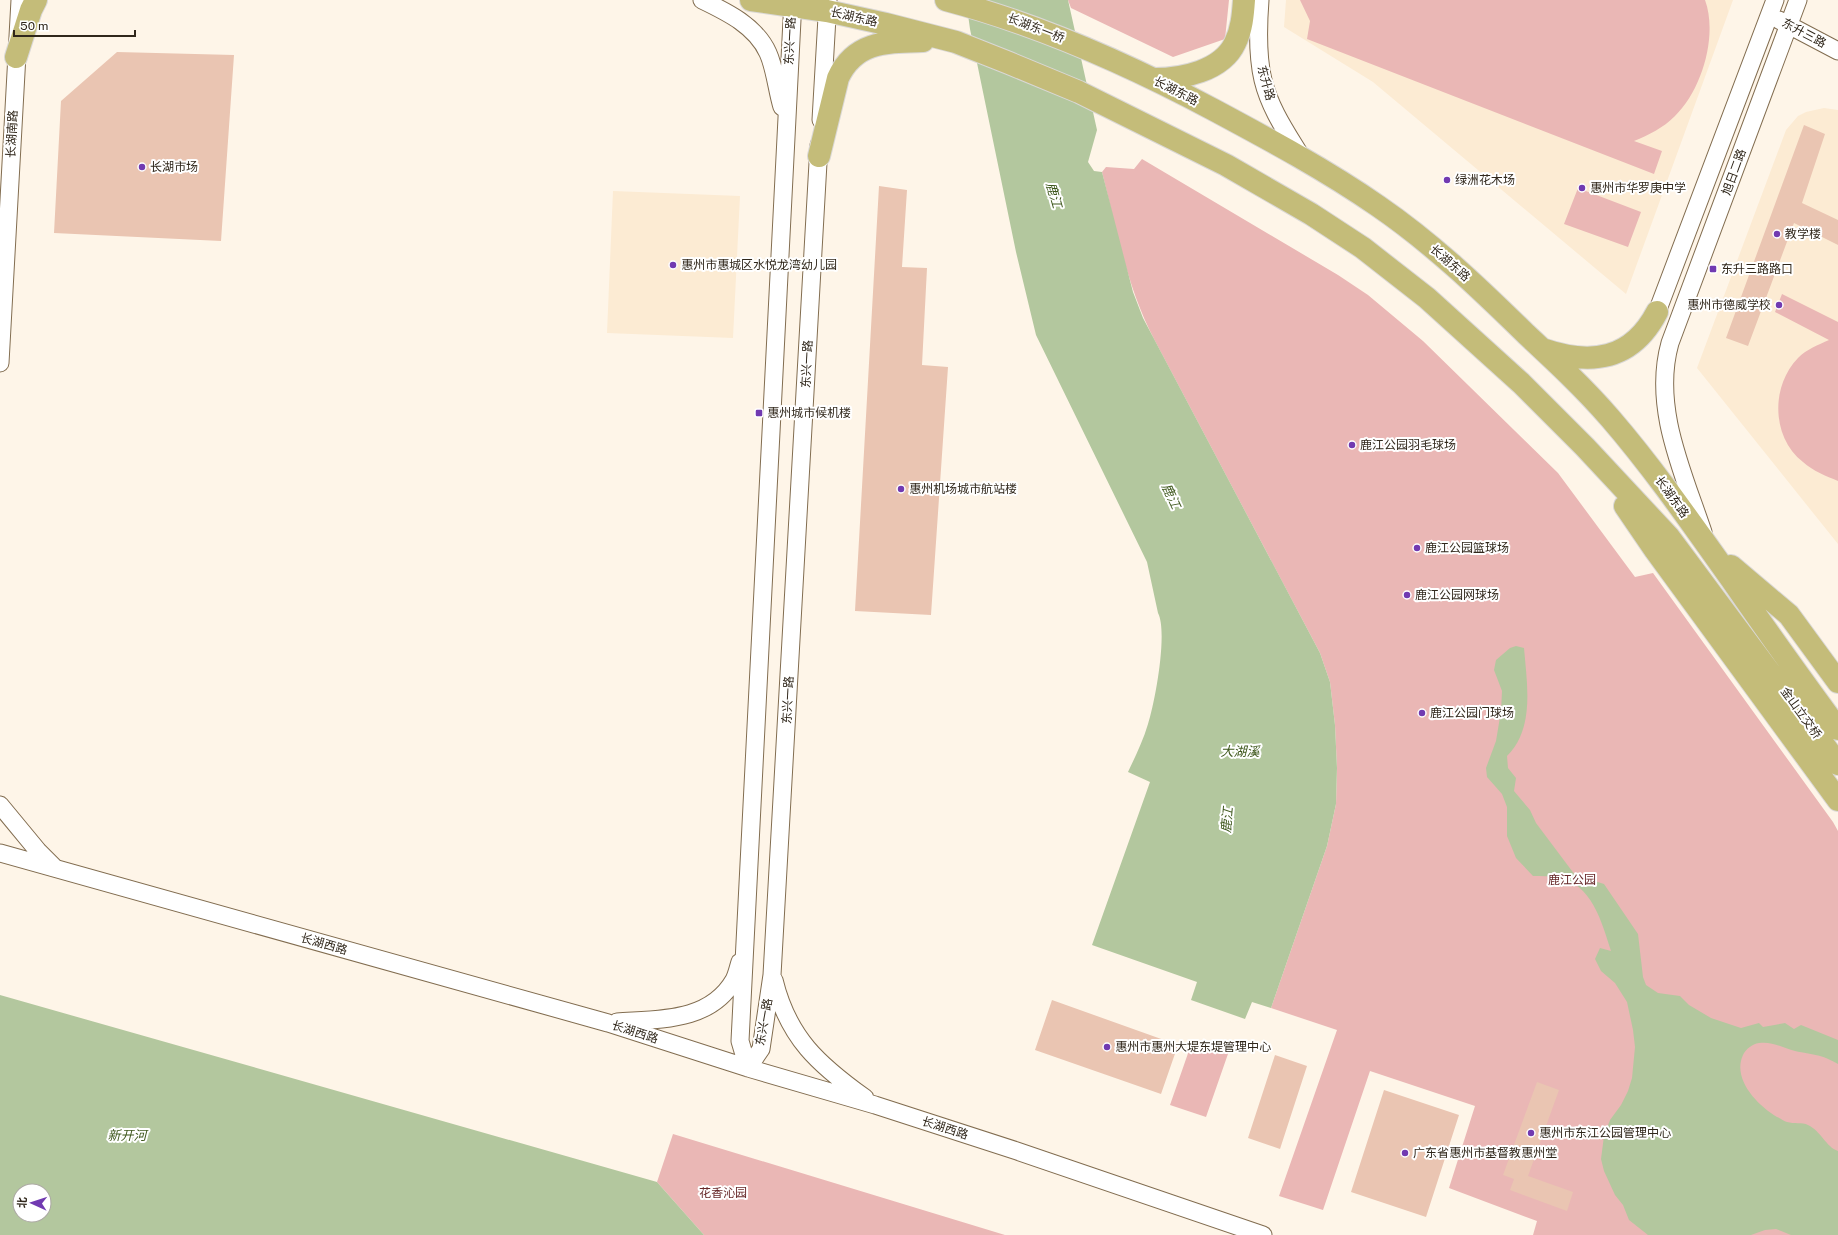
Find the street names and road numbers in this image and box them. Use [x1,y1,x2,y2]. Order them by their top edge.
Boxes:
street label: 长湖东路 [829,5,879,29]
street label: 长湖东一桥 [1005,11,1067,45]
street label: 东升三路 [1780,16,1828,50]
street label: 东兴一路 [782,17,798,65]
street label: 东升路 [1255,64,1277,102]
street label: 长湖东路 [1151,74,1201,108]
street label: 长湖南路 [4,110,20,158]
street label: 旭日二路 [1719,147,1749,197]
street label: 长湖东路 [1427,242,1473,284]
street label: 东兴一路 [799,340,815,388]
street label: 长湖东路 [1652,473,1692,521]
street label: 东兴一路 [780,676,796,724]
street label: 金山立交桥 [1778,685,1824,741]
street label: 长湖西路 [299,931,349,957]
street label: 东兴一路 [753,997,775,1047]
street label: 长湖西路 [610,1018,660,1046]
street label: 长湖西路 [920,1114,970,1142]

